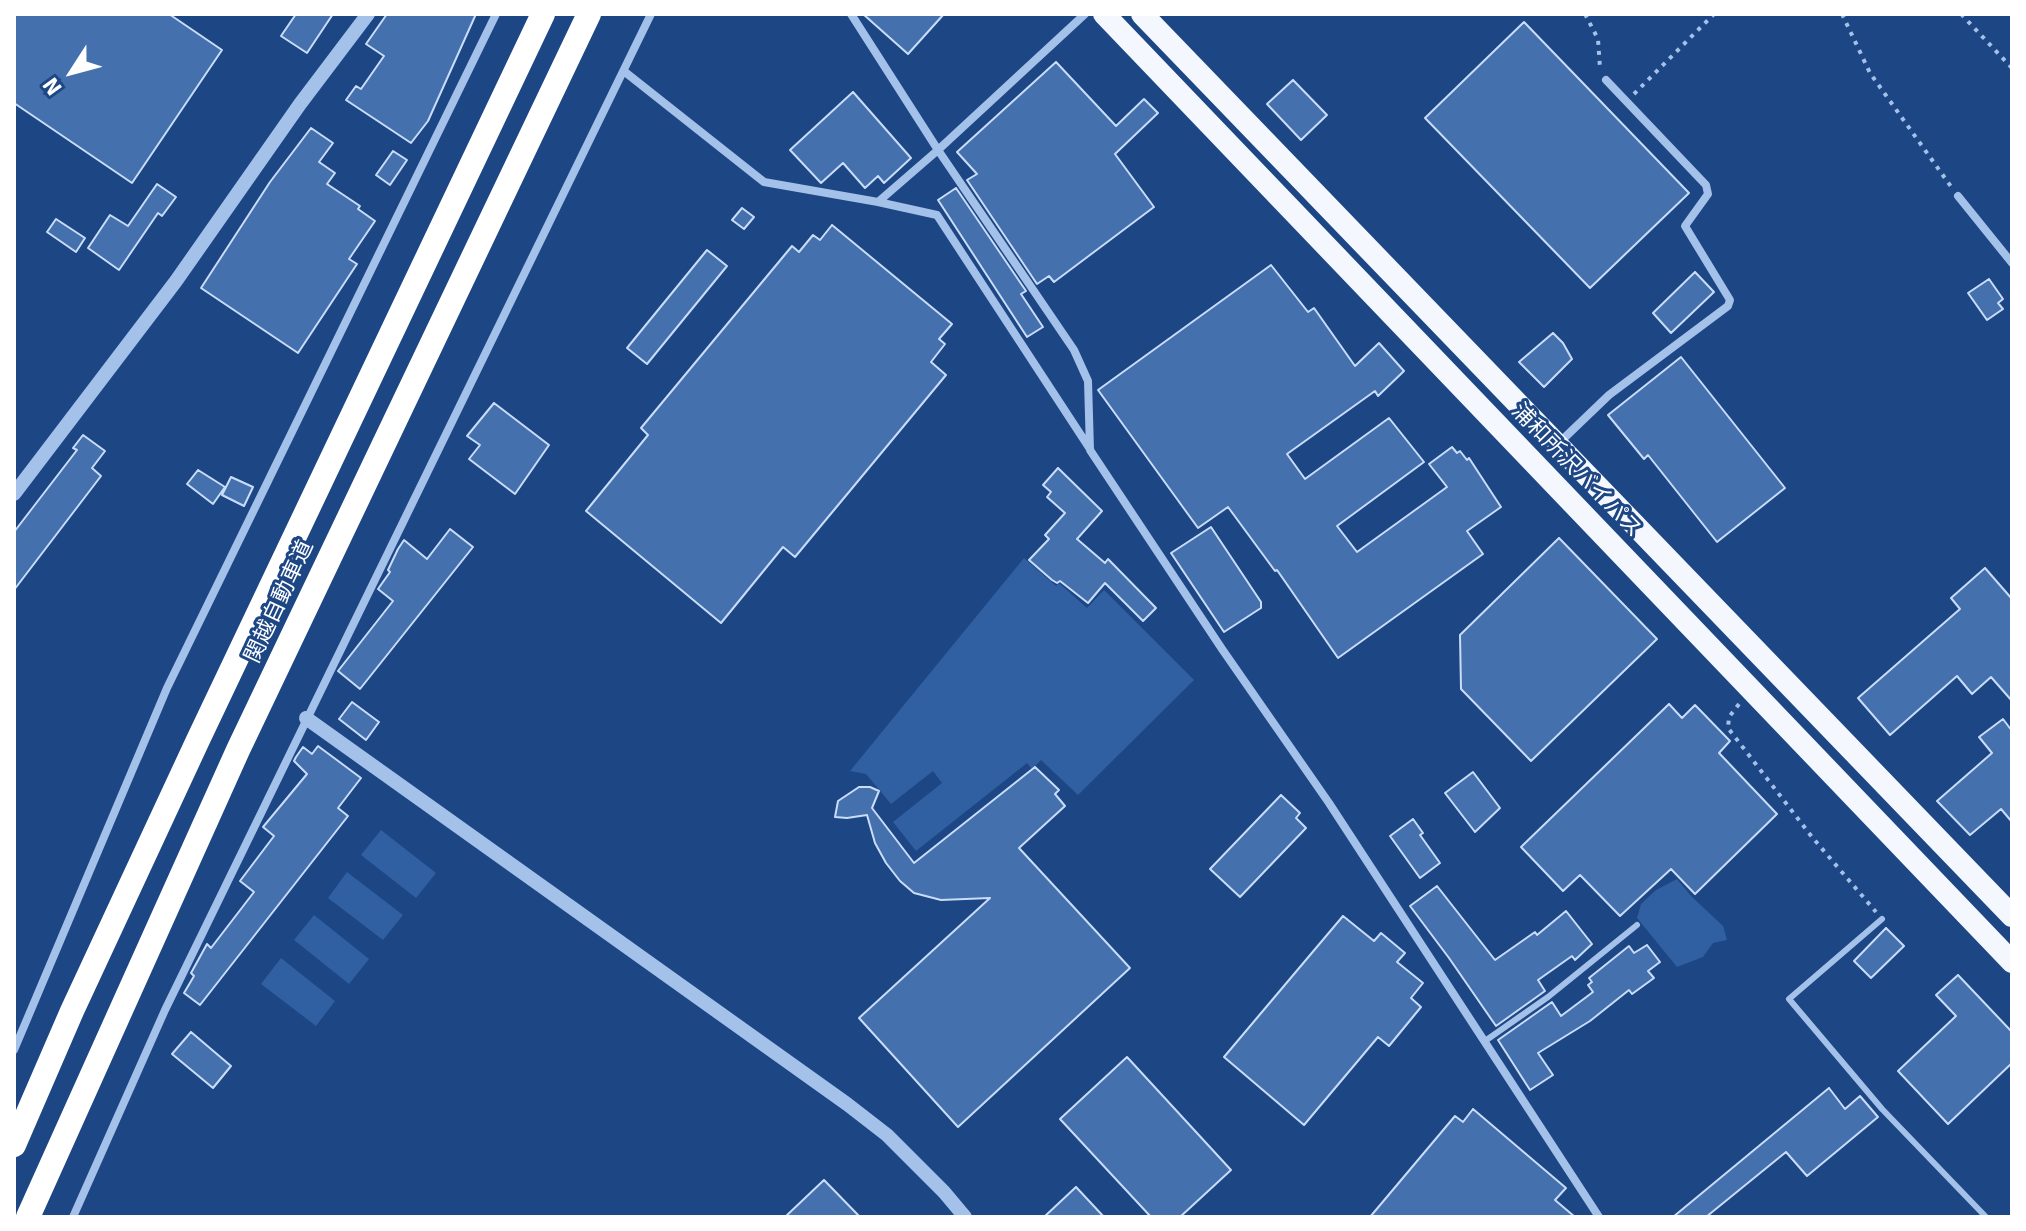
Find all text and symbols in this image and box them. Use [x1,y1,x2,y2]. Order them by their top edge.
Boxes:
north arrow [32,32,112,112]
text: N [37,72,68,101]
street label: 浦和所沢バイパス [1505,399,1647,543]
street label: 関越自動車道 [240,537,320,667]

